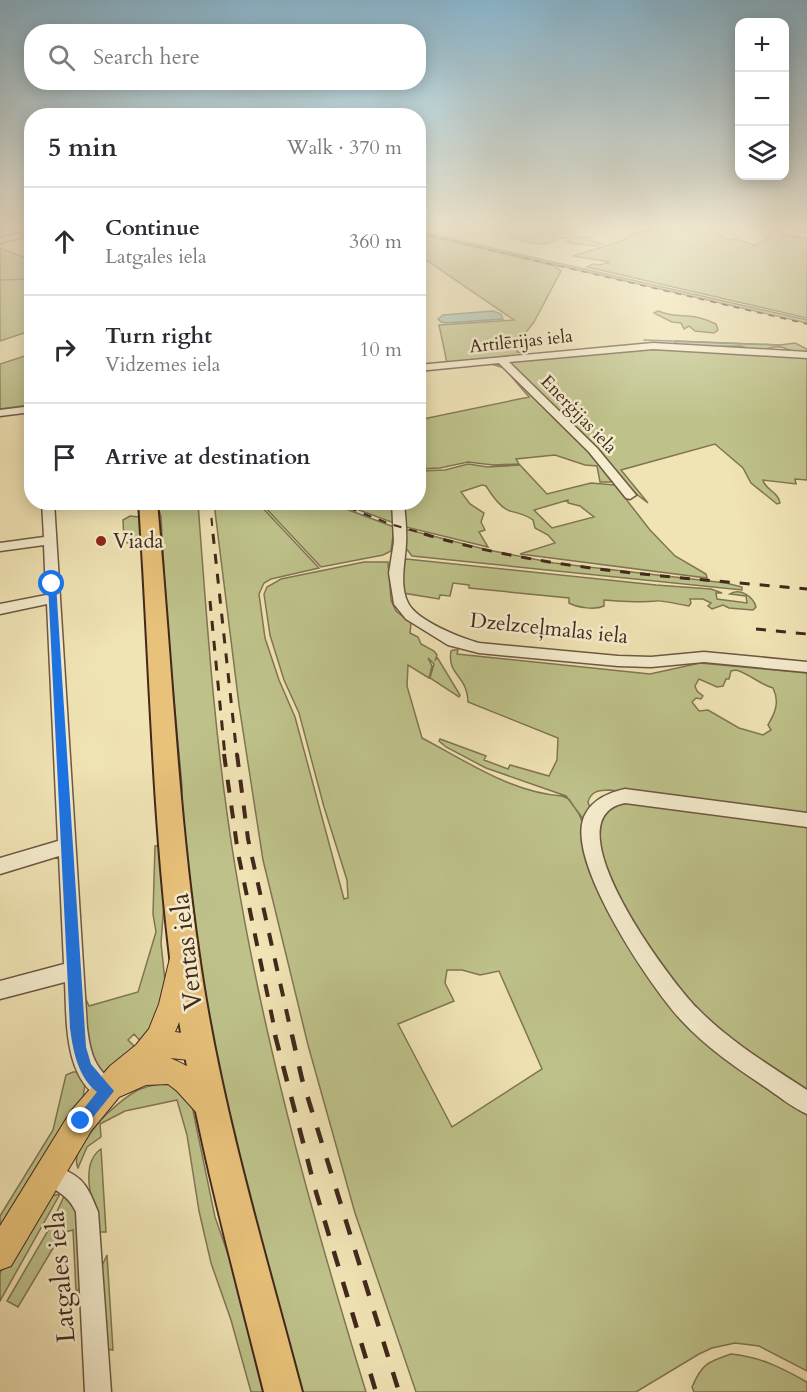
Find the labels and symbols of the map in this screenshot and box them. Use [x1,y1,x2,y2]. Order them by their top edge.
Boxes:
street label: Artilērijas iela [468,324,574,359]
street label: Enerģijas iela [535,370,623,459]
place label: Viada [113,527,164,556]
marker: Viada [94,534,108,548]
route start [38,570,64,596]
street label: Dzelzceļmalas iela [468,606,629,651]
street label: Ventas iela [162,891,211,1013]
route end [67,1107,93,1133]
street label: Latgales iela [37,1210,84,1344]

